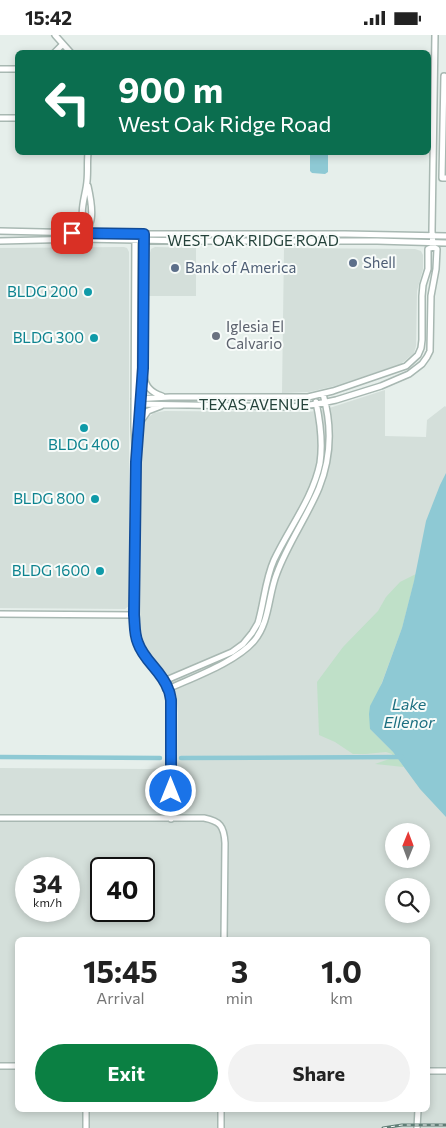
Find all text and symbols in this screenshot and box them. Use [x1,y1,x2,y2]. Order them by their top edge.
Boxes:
text: 15:42 [25,6,72,29]
text: 900 m [118,67,223,110]
icon: left [35,70,100,135]
text: West Oak Ridge Road [118,110,331,137]
pin [51,212,93,254]
icon: arrive [58,219,86,247]
street label: WEST OAK RIDGE ROAD [167,231,339,249]
place label: Shell [363,253,396,271]
marker: Shell [347,257,359,269]
place label: Bank of America [185,258,296,276]
marker: Bank of America [169,262,181,274]
place label: BLDG 200 [7,282,78,300]
marker: BLDG 200 [82,286,94,298]
place label: Iglesia El Calvario [226,317,284,352]
place label: BLDG 300 [13,328,84,346]
marker: Iglesia El Calvario [210,330,222,342]
marker: BLDG 300 [88,332,100,344]
street label: TEXAS AVENUE [199,395,309,413]
marker: BLDG 400 [78,422,90,434]
place label: BLDG 400 [48,435,120,453]
place label: BLDG 800 [13,489,85,507]
marker: BLDG 800 [89,493,101,505]
place label: BLDG 1600 [12,561,90,579]
marker: BLDG 1600 [94,565,106,577]
water label: Lake Ellenor [383,694,435,731]
position arrow [144,764,196,816]
north arrow [385,823,430,867]
map controls [385,823,430,923]
speed limit sign: 40 [90,857,155,922]
text: 34 [33,868,62,898]
button: search [385,878,430,923]
text: km/h [33,895,62,909]
text: 15:45 [83,952,158,989]
text: 3 [231,952,248,989]
text: 1.0 [321,952,362,989]
text: Arrival [96,988,145,1007]
text: min [226,988,253,1007]
text: km [330,988,353,1007]
button: Exit [35,1044,218,1102]
button: Share [228,1044,410,1102]

